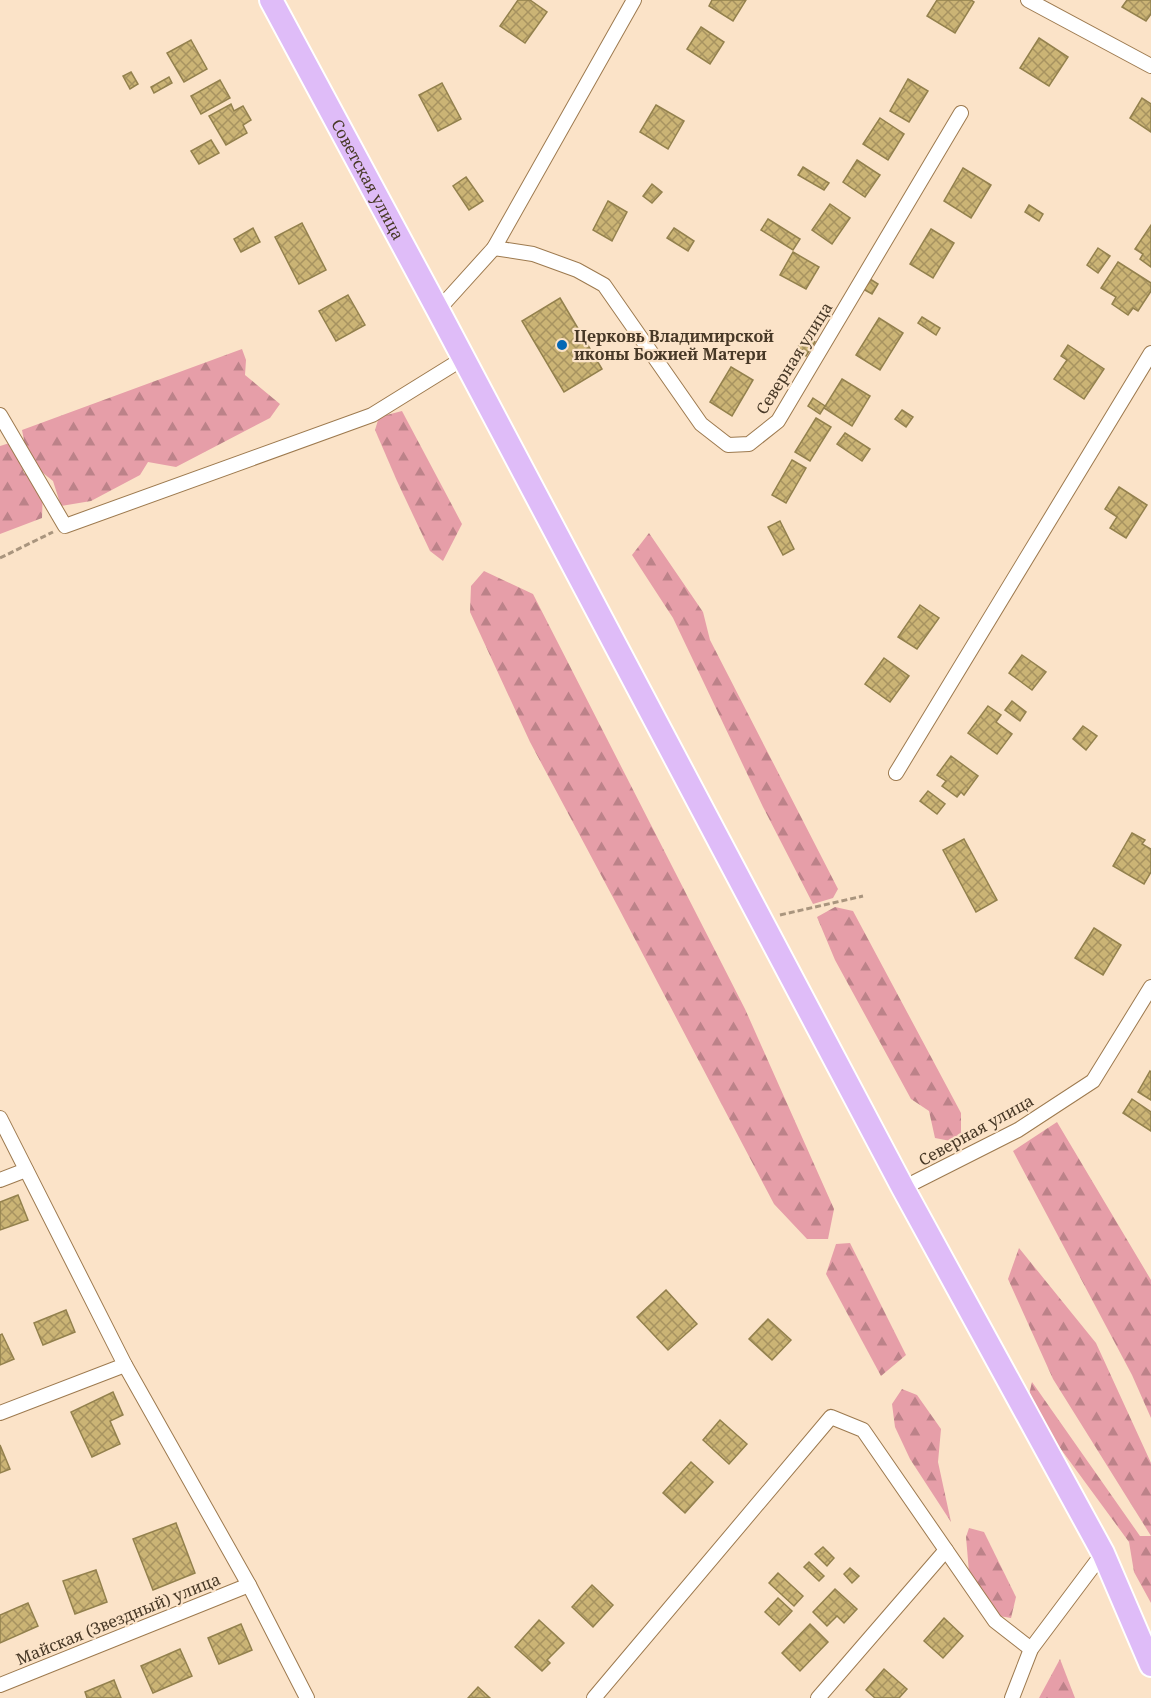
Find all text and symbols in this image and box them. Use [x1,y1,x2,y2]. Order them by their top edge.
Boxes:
street label: Советская улица [326,115,409,244]
street label: Северная улица [751,298,837,418]
place label: Церковь Владимирской иконы Божией Матери [574,325,774,365]
marker: Церковь Владимирской иконы Божией Матери [555,338,569,352]
street label: Северная улица [914,1089,1038,1171]
street label: Майская (Звездный) улица [13,1568,223,1670]

